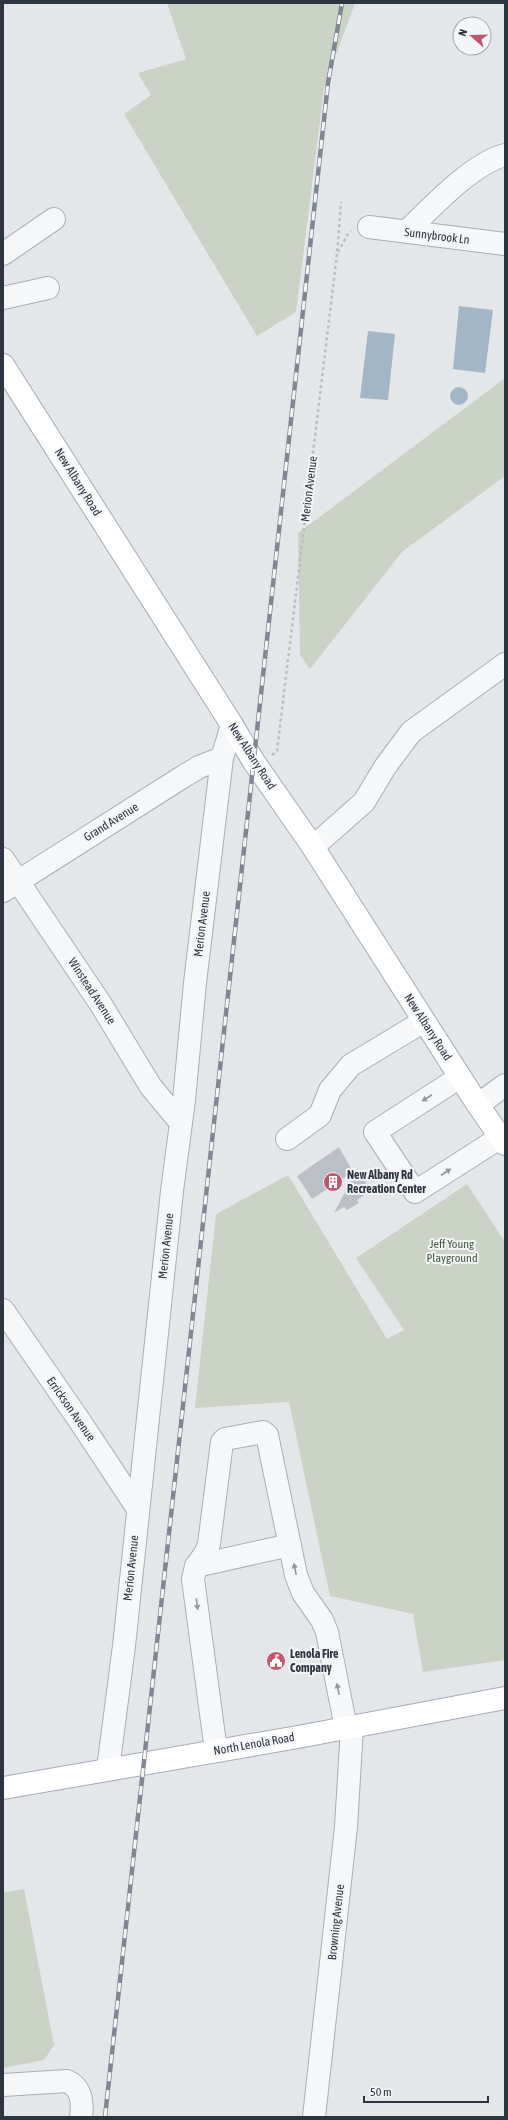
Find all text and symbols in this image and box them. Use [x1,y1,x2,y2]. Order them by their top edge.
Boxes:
north arrow [452,16,492,56]
text: N [456,27,469,38]
street label: Sunnybrook Ln [404,225,470,247]
street label: New Albany Road [52,446,104,518]
street label: Merion Avenue [298,455,320,523]
street label: New Albany Road [225,720,279,792]
street label: Grand Avenue [81,800,141,844]
street label: Merion Avenue [191,890,213,958]
street label: Winstead Avenue [65,955,119,1027]
street label: New Albany Road [401,991,455,1063]
one-way arrow [422,1094,433,1102]
place label: New Albany Rd Recreation Center [347,1168,426,1196]
one-way arrow [440,1169,452,1176]
building icon: New Albany Rd Recreation Center [322,1171,344,1193]
street label: Merion Avenue [156,1212,176,1280]
park label: Jeff Young Playground [426,1237,478,1265]
street label: Errickson Avenue [44,1374,98,1444]
street label: Merion Avenue [121,1534,141,1602]
one-way arrow [292,1563,298,1575]
one-way arrow [193,1598,200,1610]
place label: Lenola Fire Company [290,1647,339,1675]
public building icon: Lenola Fire Company [265,1650,287,1672]
one-way arrow [335,1683,341,1695]
street label: North Lenola Road [212,1730,296,1758]
street label: Browning Avenue [325,1883,347,1961]
scale bar [364,2078,488,2104]
text: 50 m [370,2085,392,2099]

